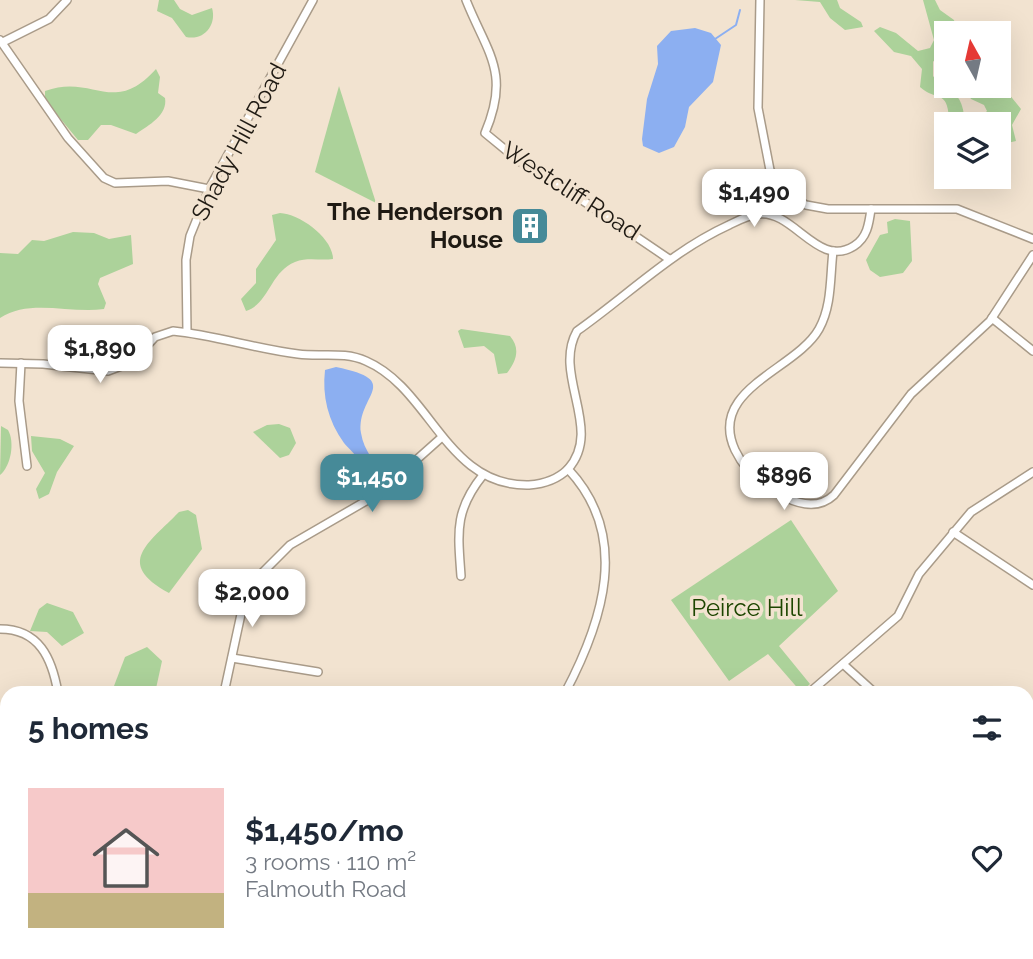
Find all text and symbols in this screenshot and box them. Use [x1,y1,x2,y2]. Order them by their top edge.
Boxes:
north arrow [934,21,1012,98]
map controls [934,21,1011,189]
street label: Shady Hill Road [185,58,292,225]
button: layers [934,112,1011,189]
street label: Westcliff Road [497,135,646,246]
pin: $1,490 [697,170,811,229]
text: $1,490 [718,178,790,205]
place label: The Henderson House [327,197,503,254]
building icon: The Henderson House [509,205,551,247]
pin: $1,890 [43,326,157,385]
text: $1,890 [64,334,136,361]
pin: $896 [743,452,825,512]
pin: $1,450 [315,454,429,514]
text: $896 [756,461,812,488]
text: $1,450 [336,463,408,490]
pin: $2,000 [195,570,309,629]
text: $2,000 [214,578,290,605]
park label: Peirce Hill [691,593,803,622]
icon: filters [968,709,1006,747]
text: 5 homes [28,711,149,746]
text: $1,450/mo [245,813,404,848]
icon: home [84,816,168,900]
icon: heart [968,839,1006,877]
text: 3 rooms · 110 m² [245,848,416,875]
text: Falmouth Road [245,875,406,902]

